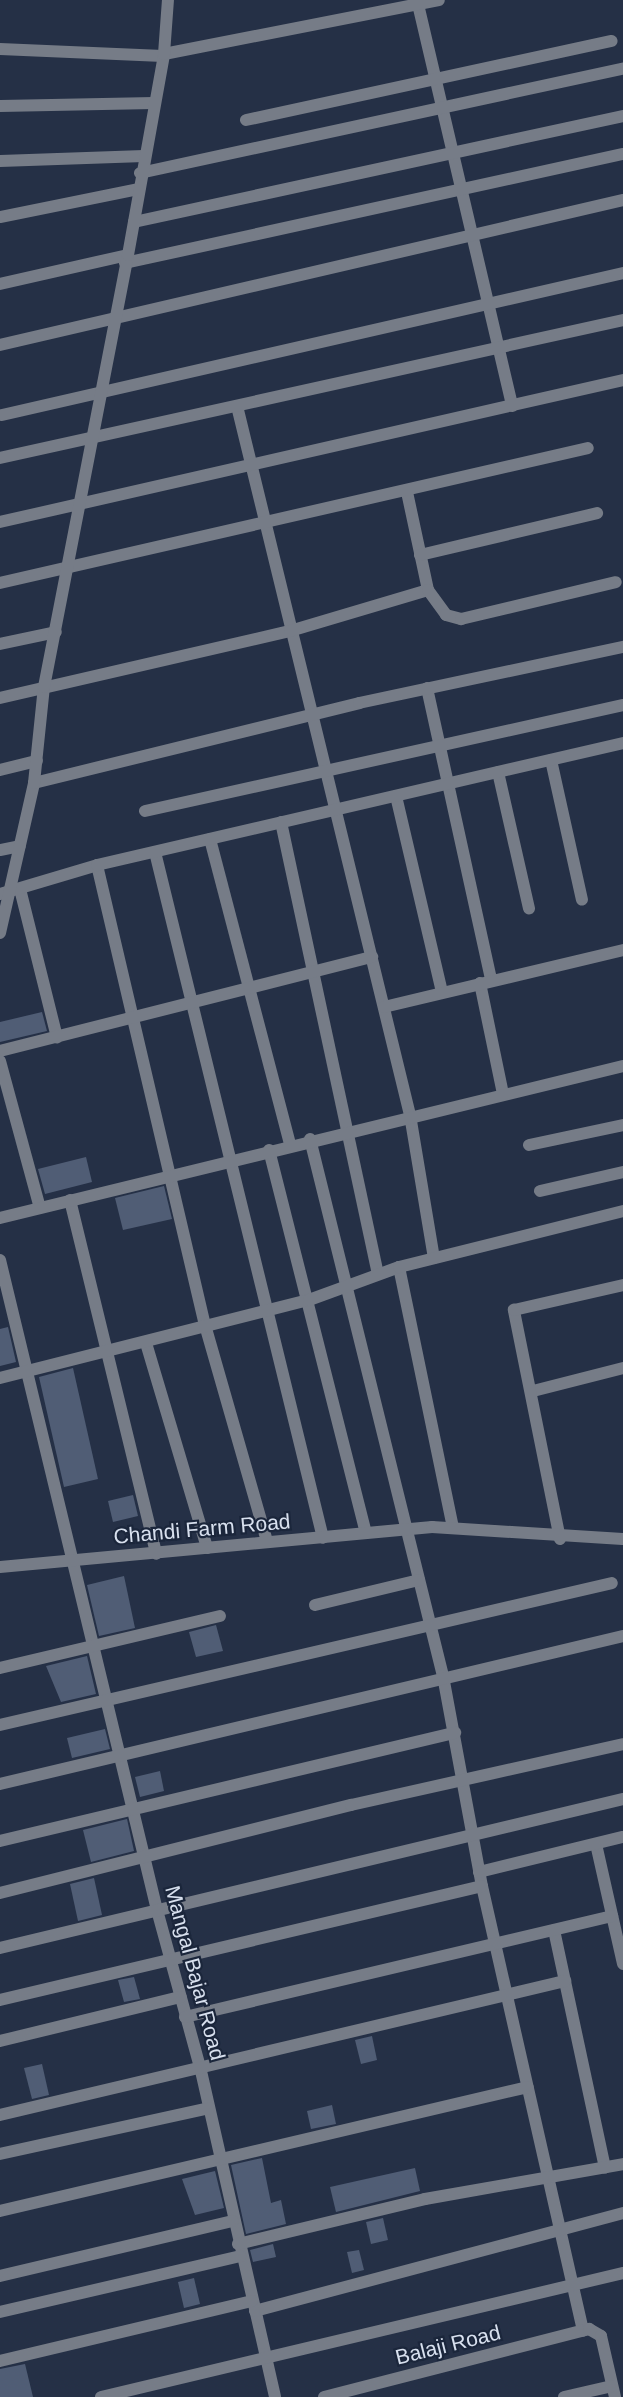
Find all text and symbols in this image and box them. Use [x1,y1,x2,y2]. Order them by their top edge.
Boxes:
street label: Chandi Farm Road [113,1509,291,1549]
street label: Mangal Bajar Road [160,1883,230,2063]
street label: Balaji Road [393,2320,503,2370]

